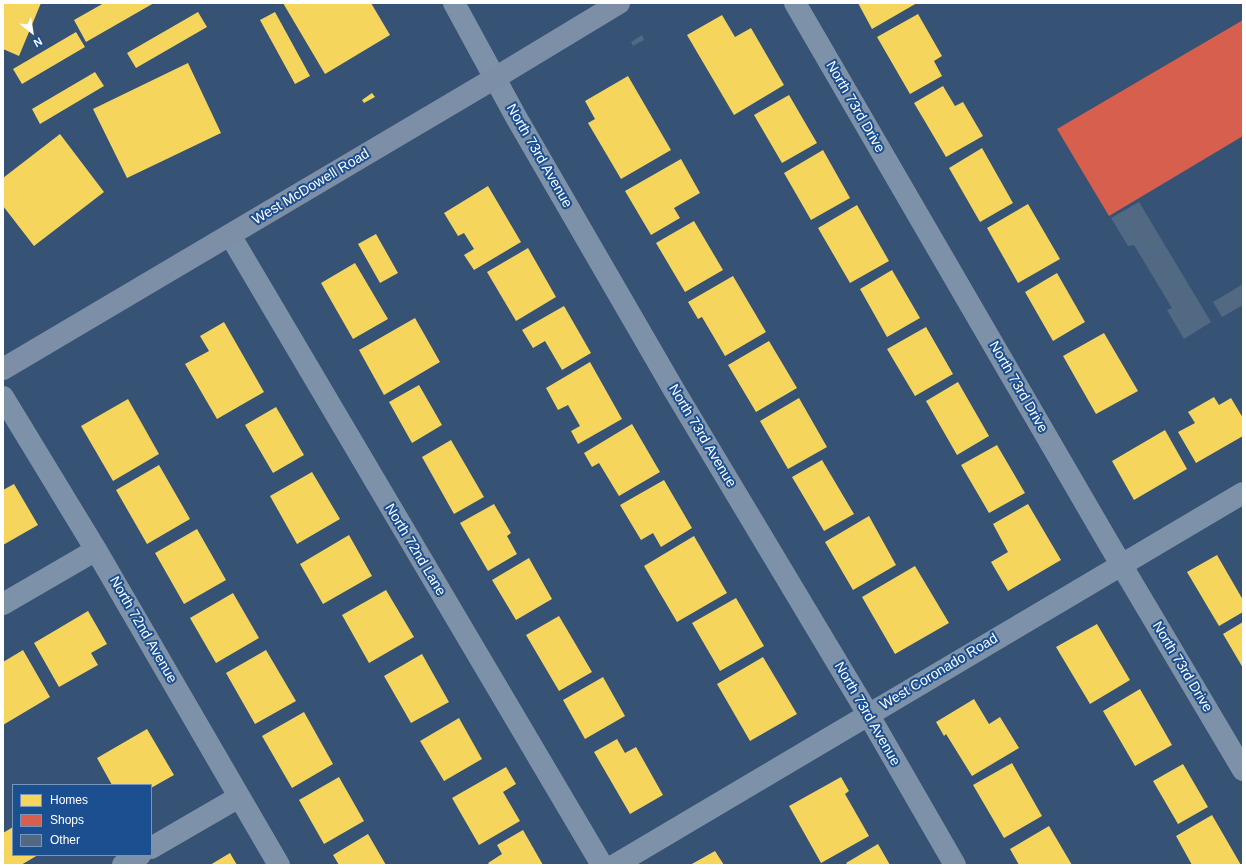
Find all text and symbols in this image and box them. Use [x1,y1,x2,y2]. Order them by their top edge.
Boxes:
north arrow [12,12,52,52]
text: N [32,35,44,50]
street label: North 73rd Drive [822,58,888,156]
street label: North 73rd Avenue [502,101,576,211]
street label: West McDowell Road [249,145,373,229]
street label: North 73rd Drive [985,338,1051,436]
street label: North 73rd Avenue [665,381,739,491]
street label: North 72nd Lane [381,501,449,599]
street label: North 72nd Avenue [106,574,180,686]
street label: North 73rd Drive [1148,619,1216,715]
street label: West Coronado Road [877,630,1001,714]
street label: North 73rd Avenue [830,659,904,769]
legend [12,784,152,856]
text: Homes [50,793,88,807]
text: Shops [50,813,84,827]
text: Other [50,833,80,847]

